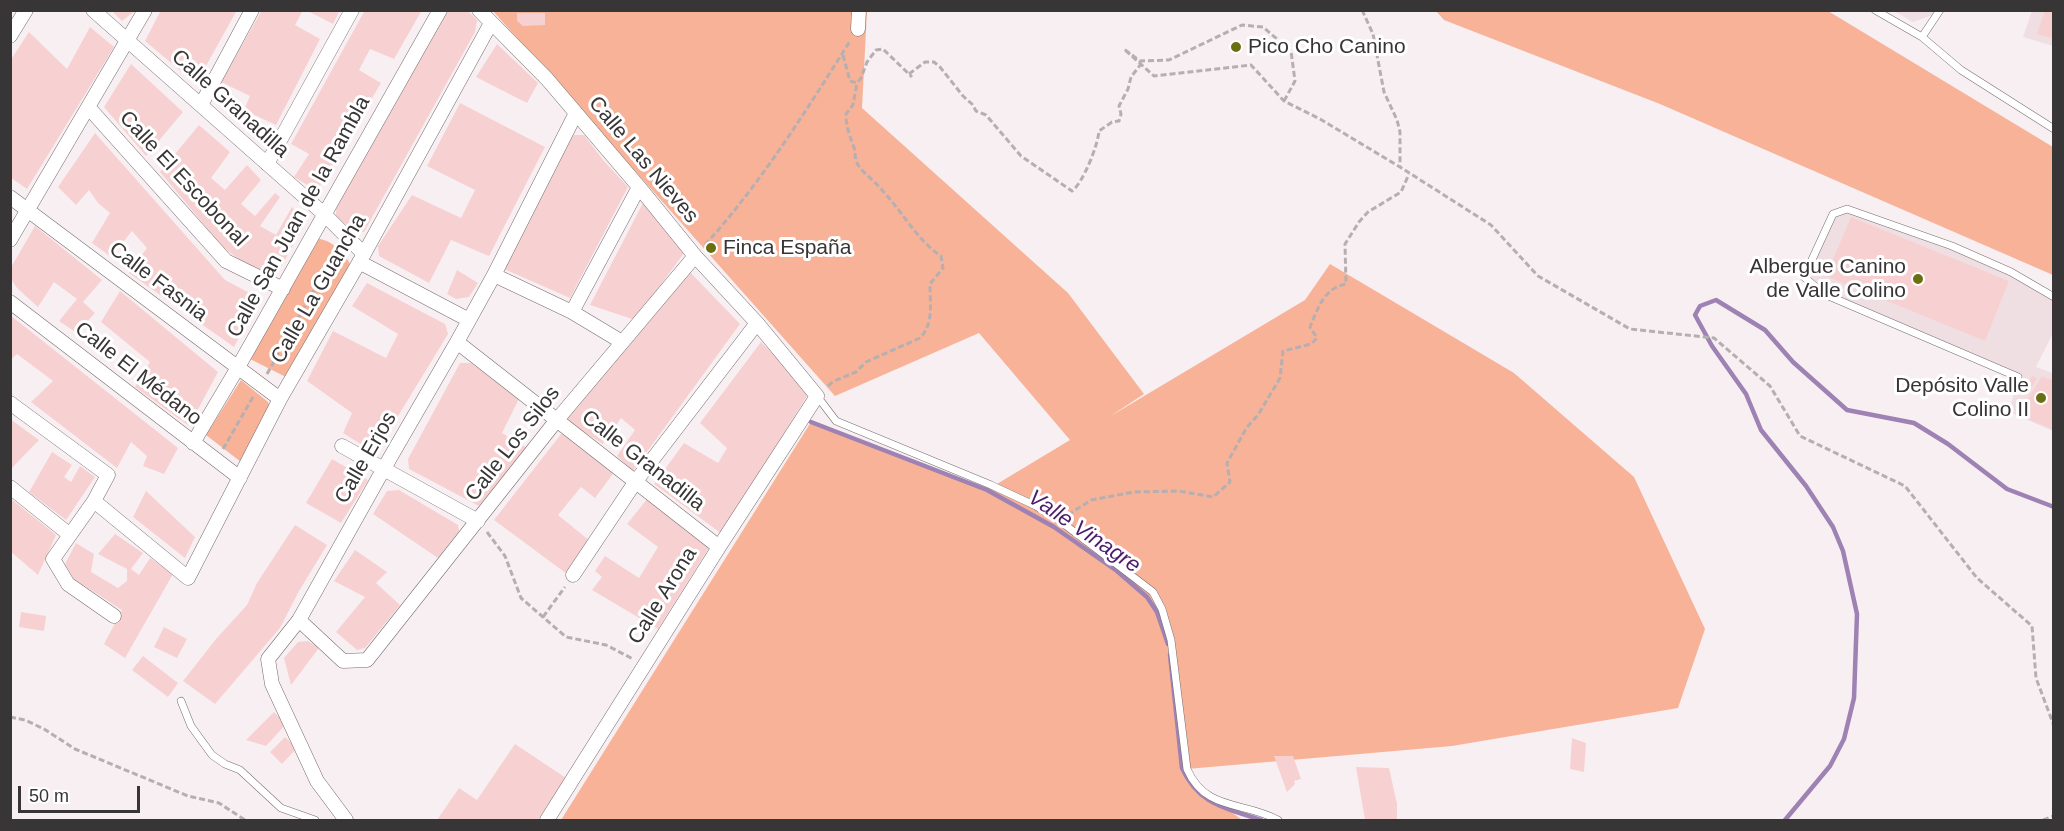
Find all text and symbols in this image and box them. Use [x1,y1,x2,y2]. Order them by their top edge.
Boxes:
place label: Pico Cho Canino [1248,34,1406,60]
marker: Pico Cho Canino [1229,40,1243,54]
street label: Calle Granadilla [166,45,294,163]
street label: Calle San Juan de la Rambla [222,92,376,342]
street label: Calle Las Nieves [583,92,703,228]
street label: Calle El Escobonal [114,106,252,252]
street label: Calle La Guancha [266,210,372,368]
place label: Finca España [723,235,851,261]
street label: Calle Fasnia [104,237,212,327]
marker: Finca España [704,241,718,255]
place label: Albergue Canino de Valle Colino [1750,254,1906,304]
marker: Albergue Canino de Valle Colino [1911,272,1925,286]
street label: Calle El Médano [70,317,206,431]
place label: Depósito Valle Colino II [1895,373,2029,423]
street label: Calle Los Silos [460,382,566,506]
marker: Depósito Valle Colino II [2034,391,2048,405]
street label: Calle Granadilla [576,405,710,517]
street label: Calle Erjos [330,408,402,508]
water label: Valle Vinagre [1023,485,1145,579]
street label: Calle Arona [623,543,703,649]
scale bar [21,774,142,812]
text: 50 m [29,786,69,806]

